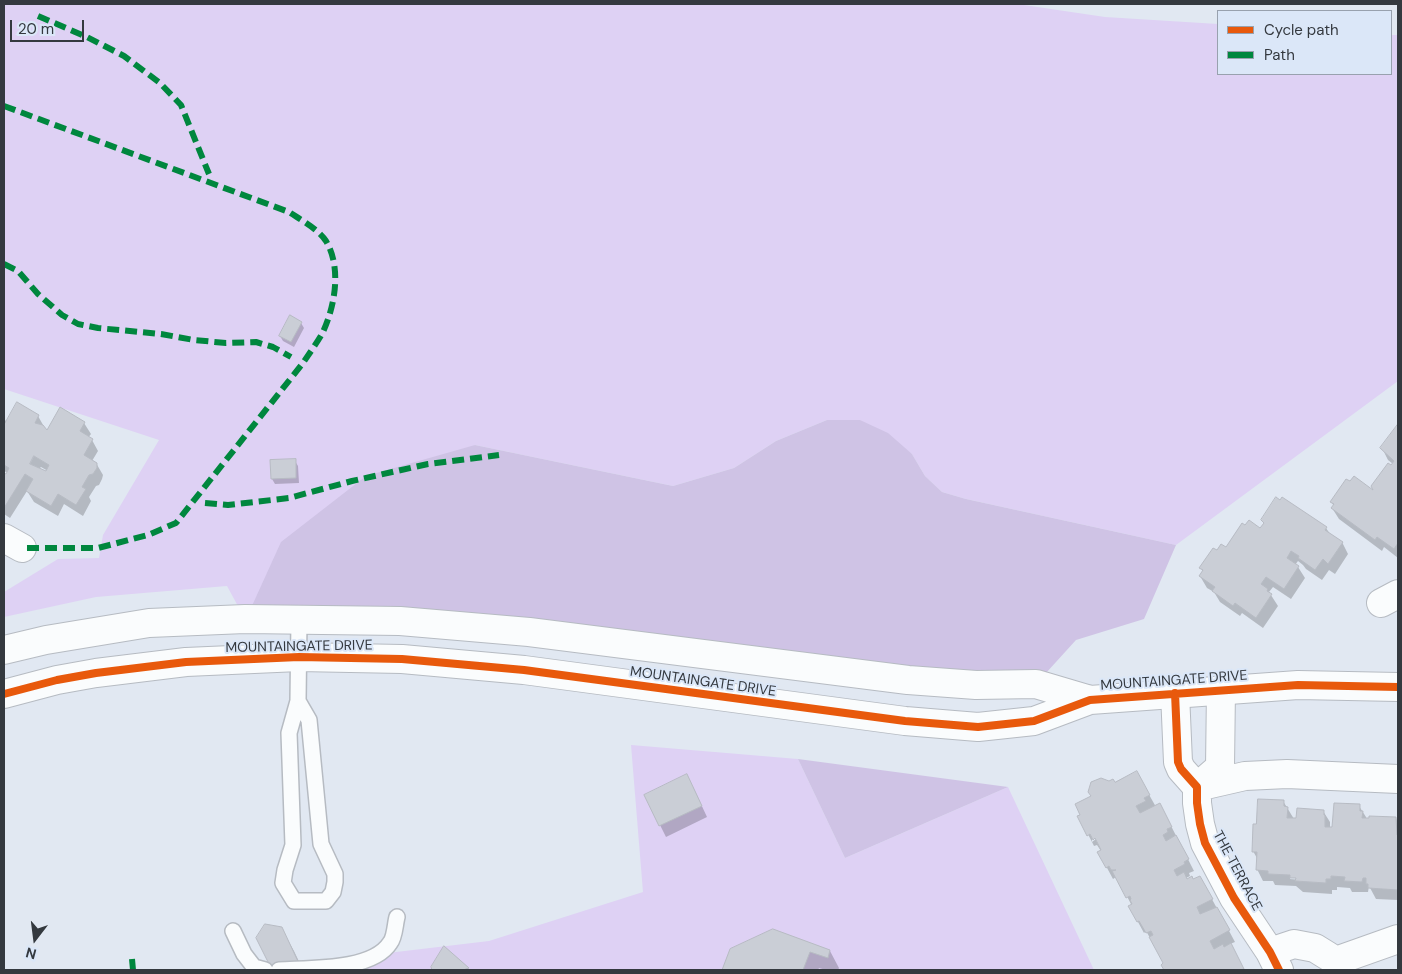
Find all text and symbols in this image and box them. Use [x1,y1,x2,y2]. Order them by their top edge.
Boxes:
scale bar [12,10,86,42]
legend [1217,10,1392,75]
text: 20 m [18,19,54,39]
text: Cycle path [1264,20,1339,40]
text: Path [1264,45,1295,65]
street label: MOUNTAINGATE DRIVE [225,637,373,657]
street label: MOUNTAINGATE DRIVE [629,663,777,701]
street label: MOUNTAINGATE DRIVE [1100,667,1248,695]
street label: THE TERRACE [1209,828,1265,914]
north arrow [10,914,60,964]
text: N [24,943,38,964]

